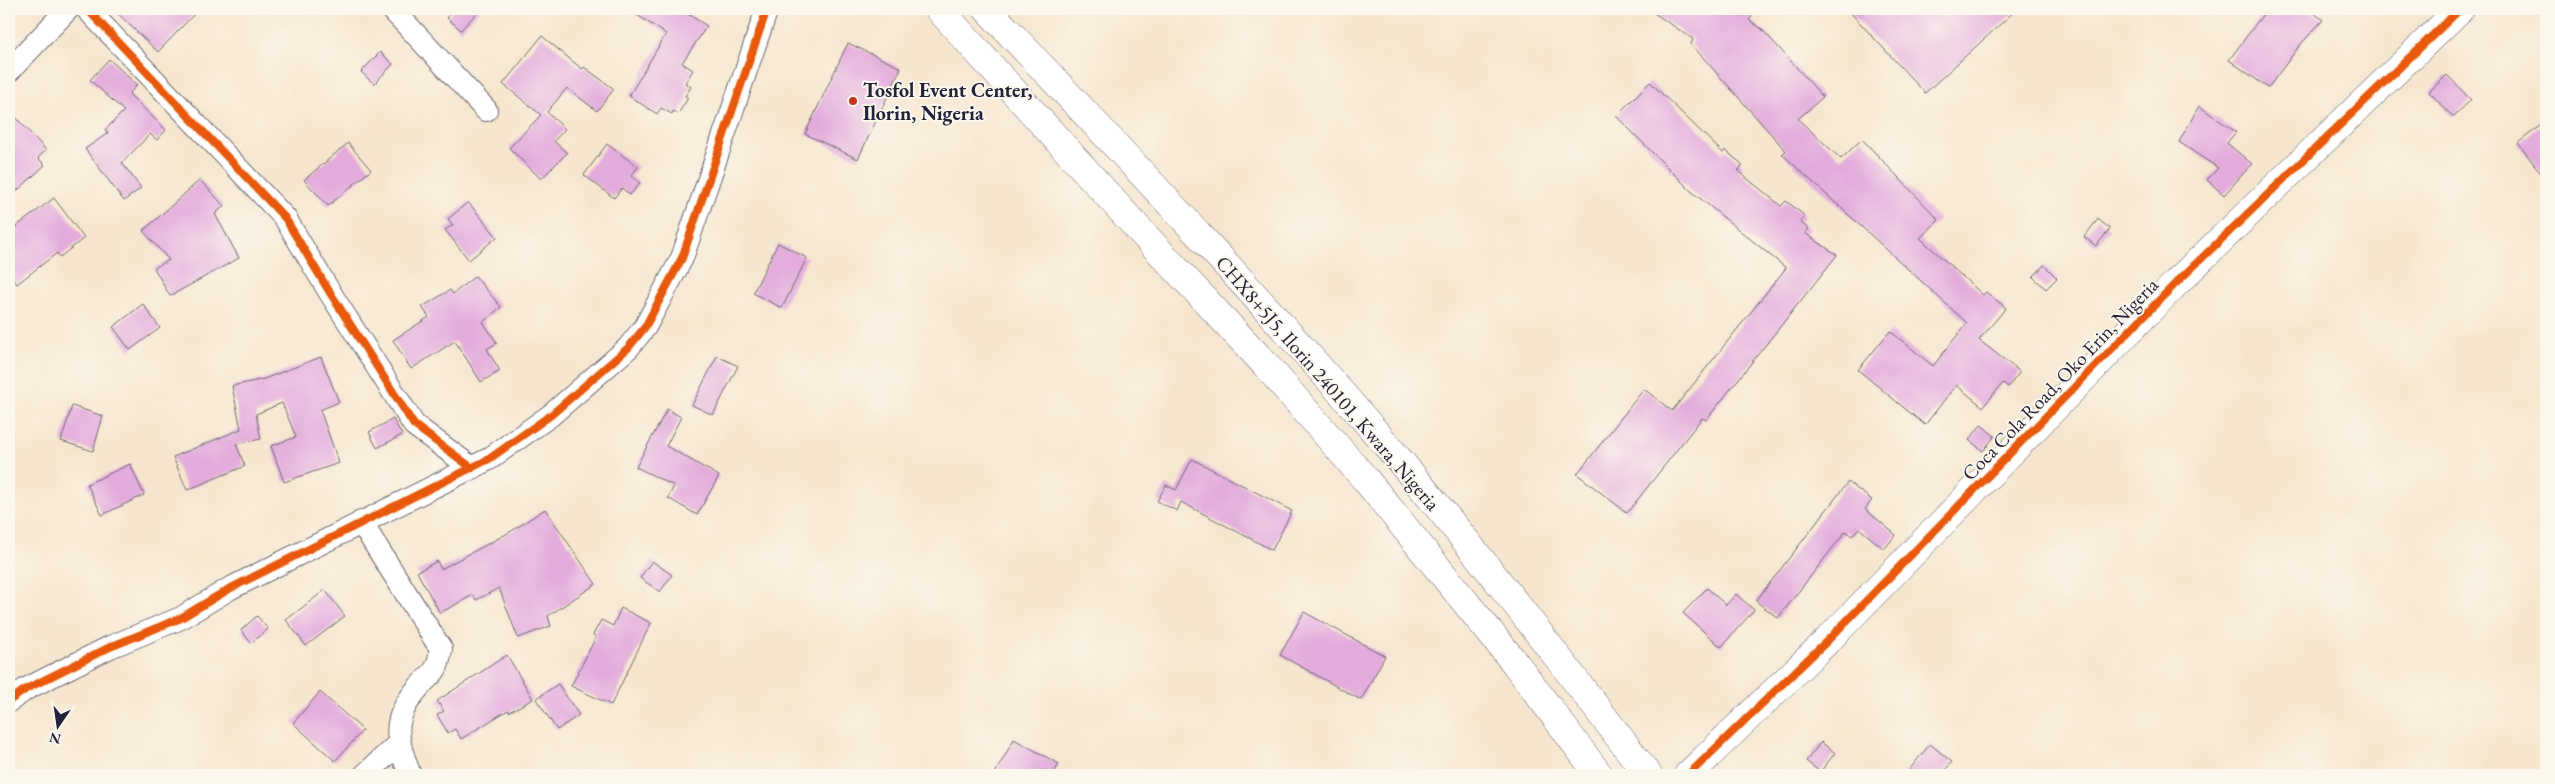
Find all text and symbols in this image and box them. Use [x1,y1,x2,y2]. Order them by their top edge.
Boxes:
place label: Tosfol Event Center, Ilorin, Nigeria [863,77,1032,126]
marker: Tosfol Event Center, Ilorin, Nigeria [847,95,859,107]
street label: CHX8+5J5, Ilorin 240101, Kwara, Nigeria [1210,250,1446,516]
street label: Coca Cola Road, Oko Erin, Nigeria [1956,272,2164,486]
north arrow [32,702,82,752]
text: N [47,728,63,749]

